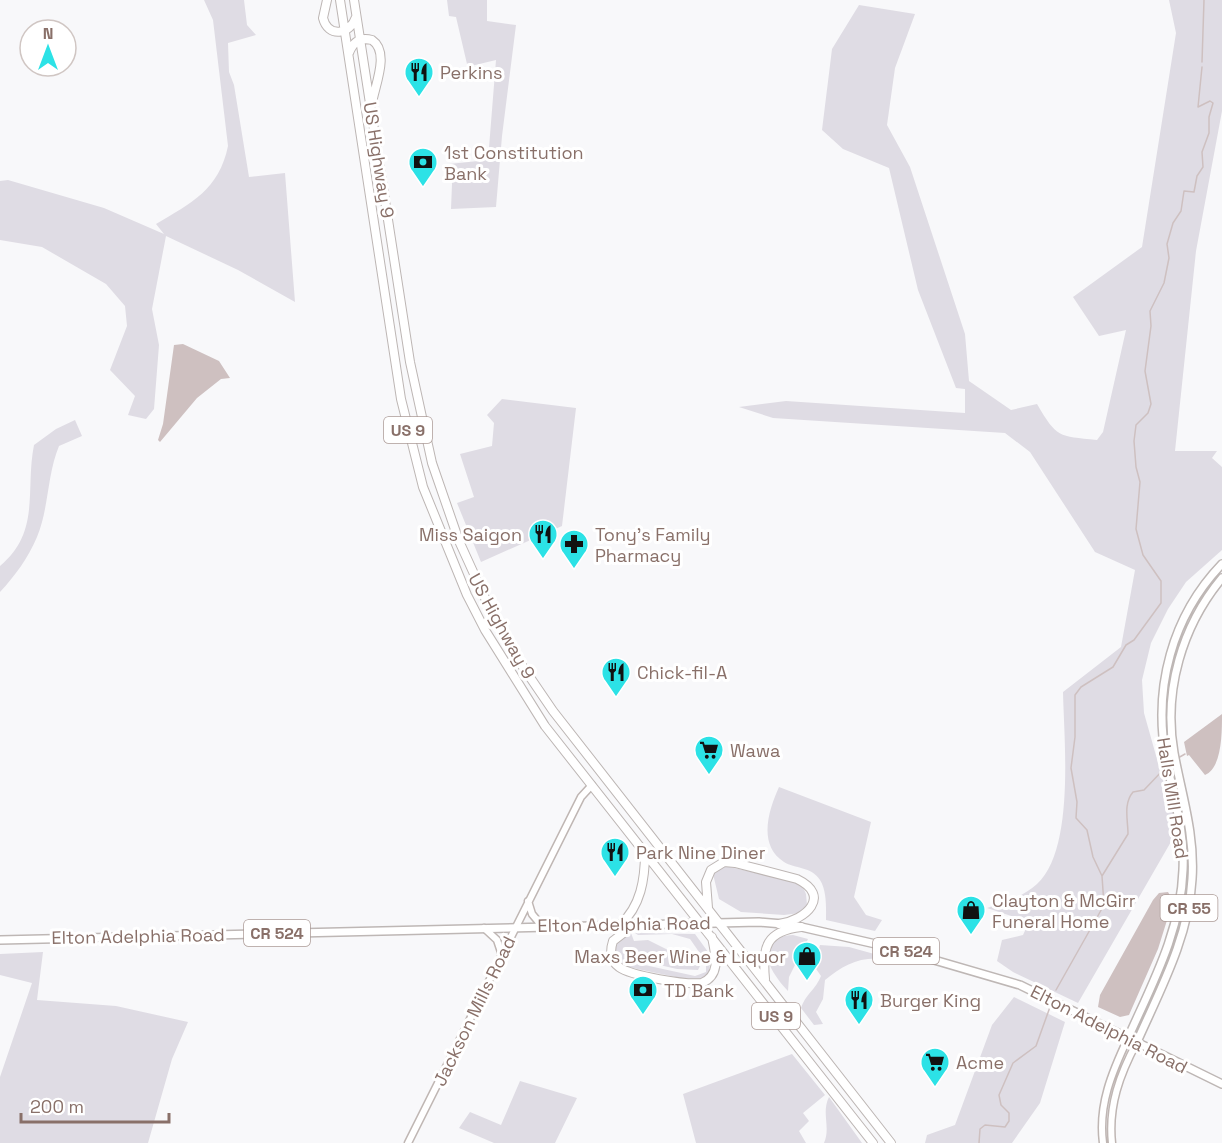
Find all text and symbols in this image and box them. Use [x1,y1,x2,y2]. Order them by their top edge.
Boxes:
north arrow [18,18,78,78]
text: N [43,23,53,44]
restaurant icon: Perkins [403,56,435,98]
place label: Perkins [440,61,503,84]
street label: US Highway 9 [358,100,400,220]
place label: 1st Constitution Bank [444,141,584,185]
bank icon: 1st Constitution Bank [407,146,439,188]
road number: US 9 [384,417,432,443]
restaurant icon: Miss Saigon [527,518,559,560]
place label: Miss Saigon [419,523,522,546]
place label: Tony's Family Pharmacy [595,523,711,567]
pharmacy icon: Tony's Family Pharmacy [558,528,590,570]
street label: US Highway 9 [463,569,541,683]
restaurant icon: Chick-fil-A [600,656,632,698]
place label: Chick-fil-A [637,661,727,684]
supermarket icon: Wawa [693,734,725,776]
street label: Halls Mill Road [1152,736,1194,860]
place label: Wawa [730,739,780,762]
restaurant icon: Park Nine Diner [599,836,631,878]
place label: Park Nine Diner [636,841,766,864]
place label: Clayton & McGirr Funeral Home [992,889,1136,933]
shop icon: Clayton & McGirr Funeral Home [955,894,987,936]
road number: CR 55 [1160,895,1218,921]
street label: Elton Adelphia Road [537,911,711,937]
road number: CR 524 [244,920,310,946]
street label: Elton Adelphia Road [51,923,225,949]
street label: Jackson Mills Road [428,932,520,1090]
road number: CR 524 [873,938,939,964]
shop icon: Maxs Beer Wine & Liquor [791,940,823,982]
place label: Maxs Beer Wine & Liquor [574,945,786,968]
bank icon: TD Bank [627,974,659,1016]
place label: TD Bank [664,979,734,1002]
street label: Elton Adelphia Road [1027,979,1191,1079]
restaurant icon: Burger King [843,984,875,1026]
place label: Burger King [880,989,981,1012]
road number: US 9 [752,1003,800,1029]
supermarket icon: Acme [919,1046,951,1088]
place label: Acme [956,1051,1004,1074]
scale bar [21,1086,170,1124]
text: 200 m [30,1095,84,1118]

